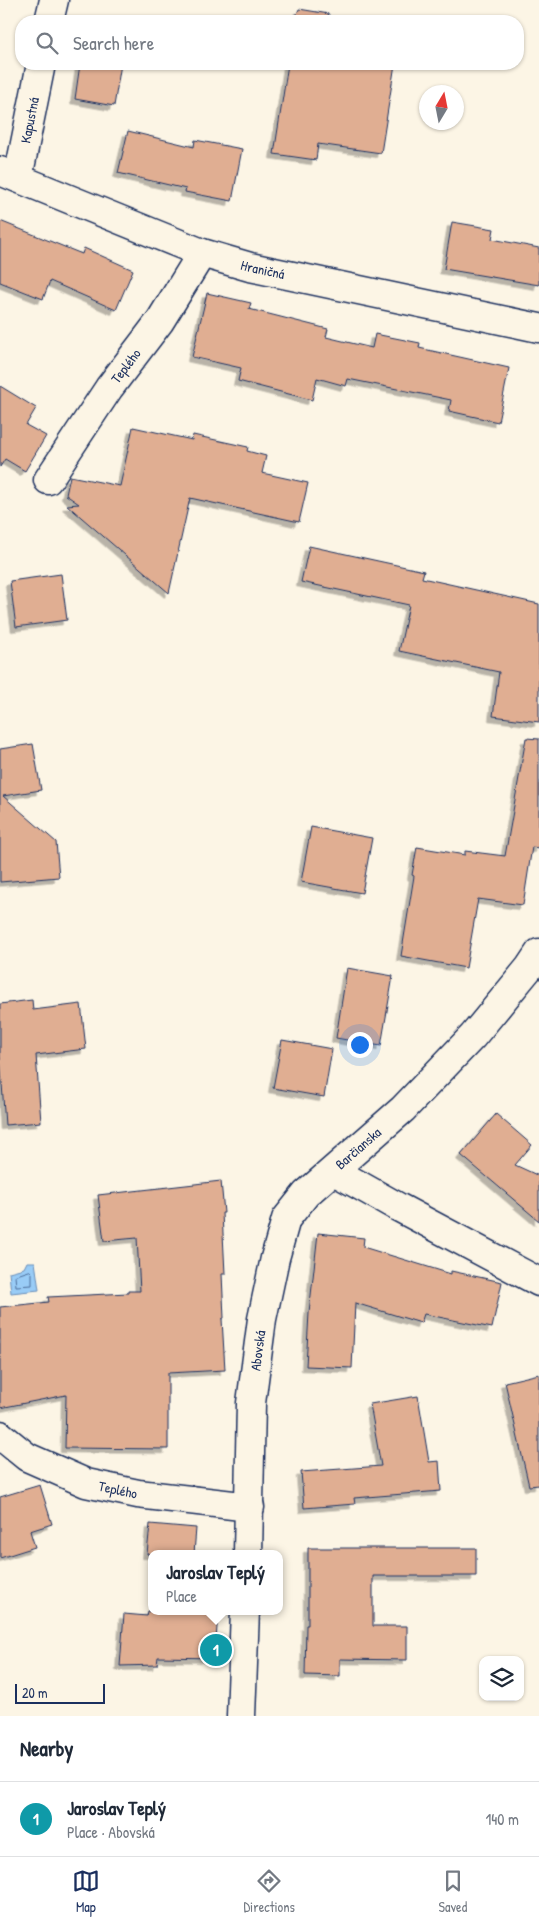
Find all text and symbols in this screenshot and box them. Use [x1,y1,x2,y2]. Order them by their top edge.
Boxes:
search box [15,15,524,70]
icon: search [33,29,61,57]
text: Search here [73,30,154,56]
north arrow [419,85,464,130]
street label: Kapustná [15,95,43,145]
street label: Hraničná [239,255,287,283]
street label: Teplého [106,344,145,387]
your location [347,1032,373,1058]
street label: Barčianska [331,1122,385,1173]
street label: Abovská [245,1329,270,1372]
street label: Teplého [97,1476,139,1503]
popup [148,1550,283,1615]
text: Jaroslav Teplý [166,1559,265,1585]
text: Place [166,1585,197,1607]
pin: 1 [200,1631,232,1669]
map controls [479,1656,524,1701]
button: layers [479,1656,524,1701]
scale bar [15,1681,105,1704]
text: 20 m [22,1683,48,1702]
text: Nearby [20,1734,73,1763]
text: Jaroslav Teplý [67,1795,166,1821]
text: 1 [33,1808,39,1830]
text: 140 m [485,1808,519,1830]
text: Place · Abovská [67,1821,155,1843]
tab: Map [72,1867,100,1916]
tab: Directions [243,1867,295,1916]
tab: Saved [439,1867,467,1916]

